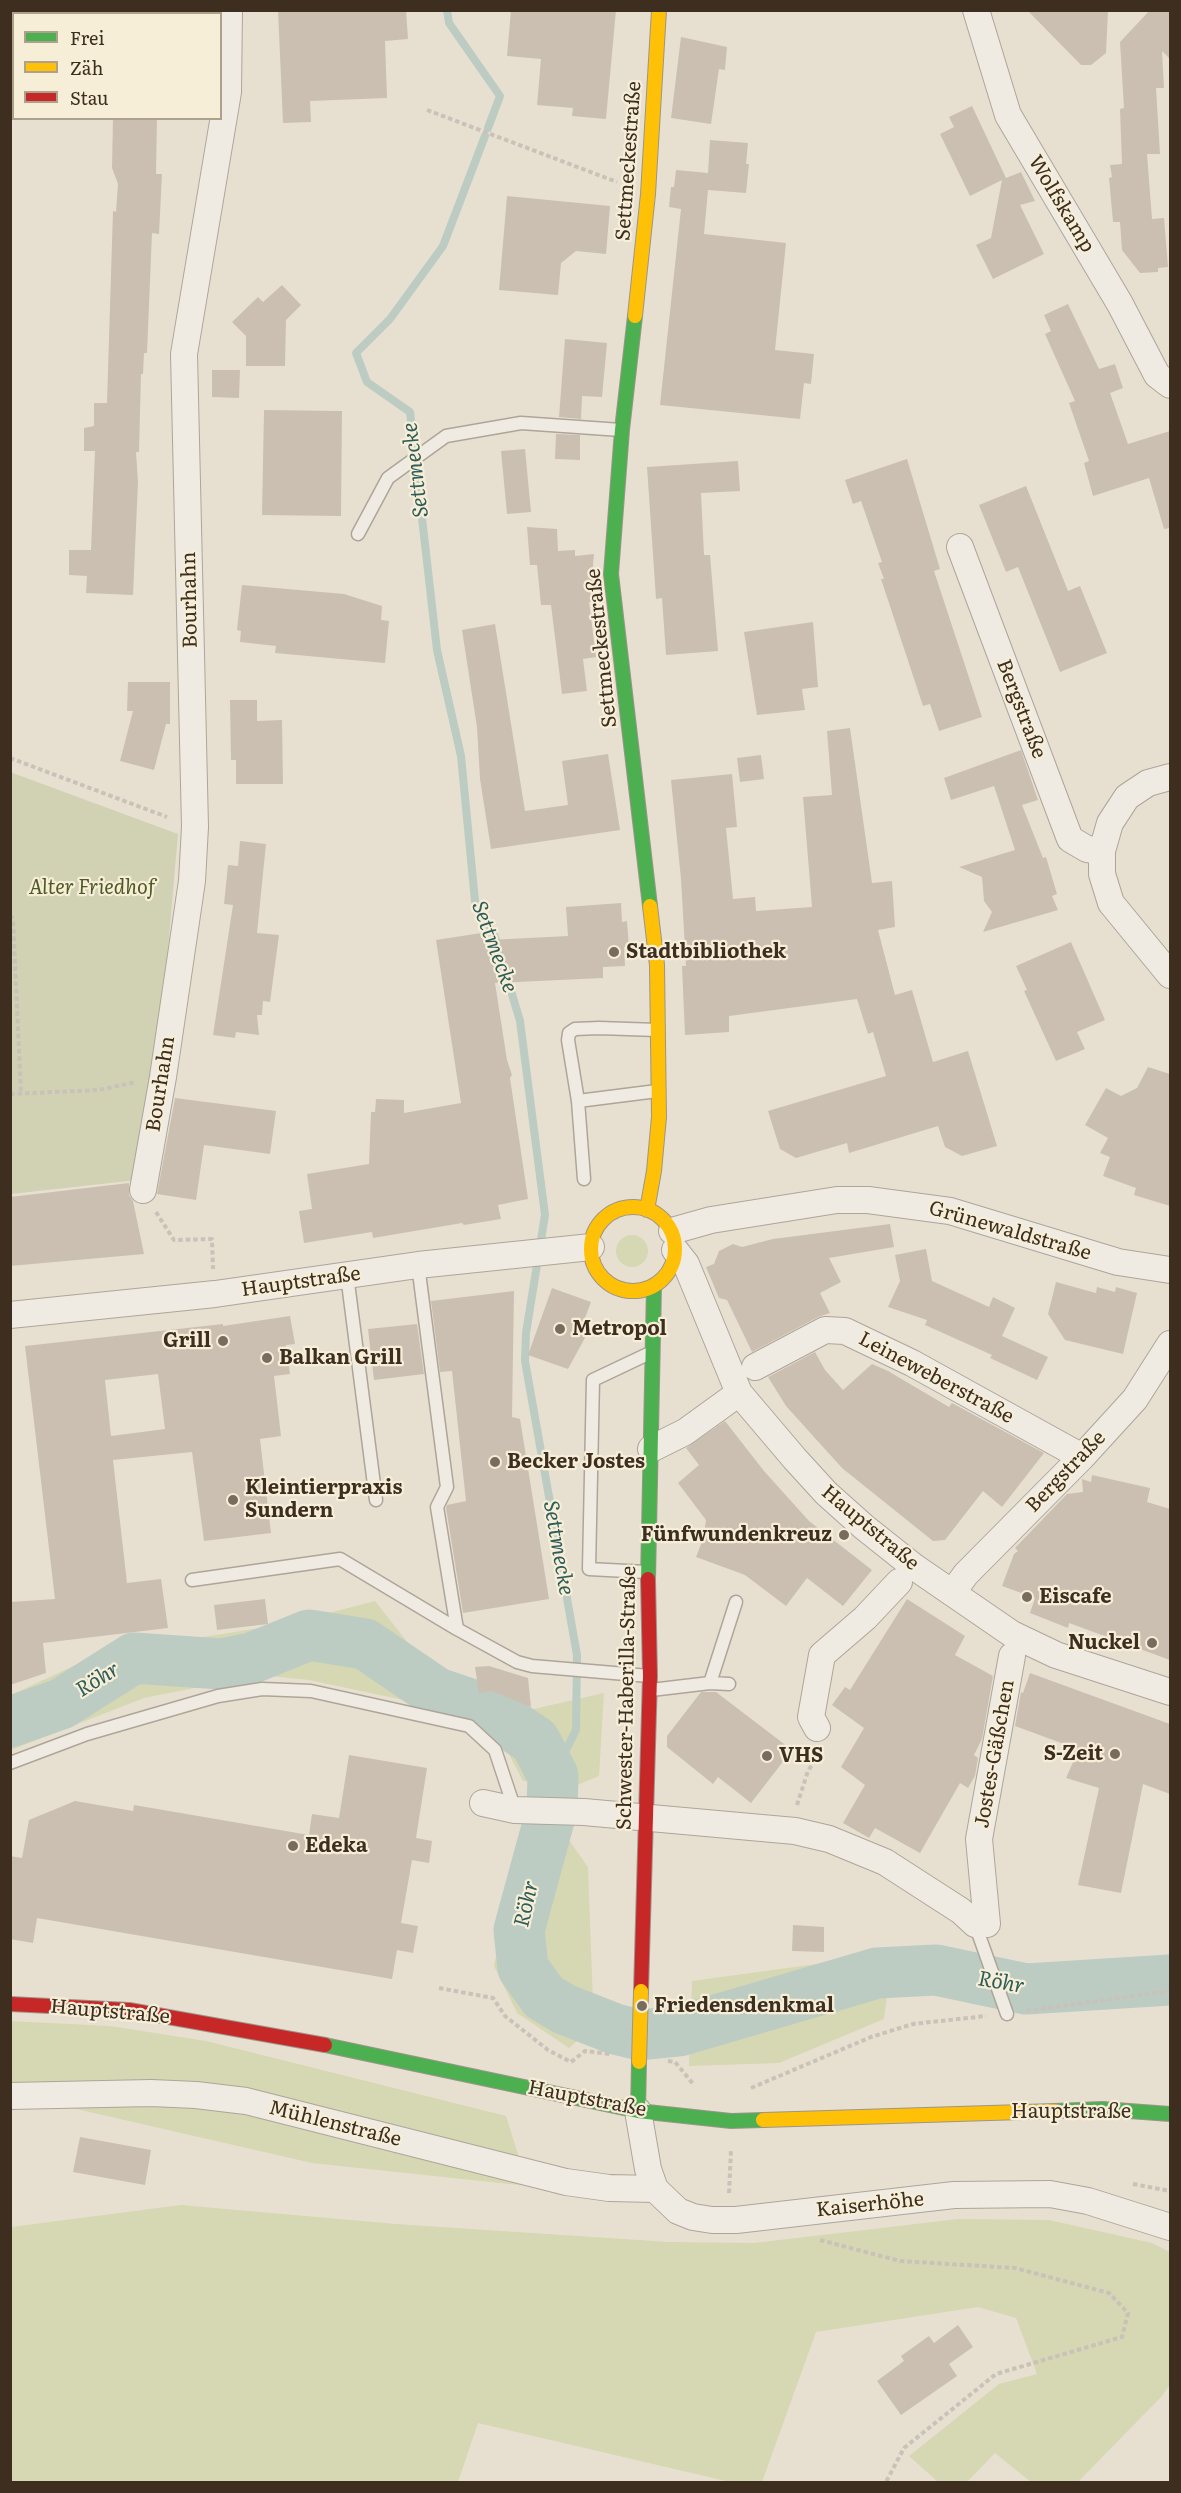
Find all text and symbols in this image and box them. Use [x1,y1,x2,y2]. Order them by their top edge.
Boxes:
legend [12,12,222,120]
text: Frei [70,24,104,51]
text: Zäh [70,54,103,81]
street label: Settmeckestraße [611,80,647,242]
text: Stau [70,84,108,111]
street label: Wolfskamp [1023,151,1099,257]
water label: Settmecke [398,421,434,519]
street label: Bourhahn [177,551,203,649]
street label: Settmeckestraße [582,567,622,729]
street label: Bergstraße [991,656,1051,762]
park label: Alter Friedhof [29,876,155,900]
water label: Settmecke [466,898,522,996]
place label: Stadtbibliothek [626,940,786,964]
marker: Stadtbibliothek [607,945,621,959]
street label: Bourhahn [142,1034,180,1134]
street label: Grünewaldstraße [926,1196,1094,1266]
street label: Hauptstraße [240,1262,362,1302]
place label: Metropol [572,1317,667,1341]
marker: Metropol [553,1322,567,1336]
street label: Leineweberstraße [854,1327,1018,1429]
place label: Grill [163,1329,211,1353]
marker: Grill [216,1334,230,1348]
place label: Balkan Grill [279,1346,402,1370]
marker: Balkan Grill [260,1351,274,1365]
street label: Bergstraße [1021,1426,1111,1518]
place label: Becker Jostes [507,1450,645,1474]
marker: Becker Jostes [488,1455,502,1469]
place label: Kleintierpraxis Sundern [245,1476,402,1523]
street label: Hauptstraße [816,1480,924,1576]
marker: Kleintierpraxis Sundern [226,1493,240,1507]
water label: Settmecke [537,1499,579,1597]
place label: Fünfwundenkreuz [641,1523,832,1547]
marker: Fünfwundenkreuz [837,1528,851,1542]
street label: Schwester-Haberilla-Straße [613,1566,641,1830]
place label: Eiscafe [1039,1585,1112,1609]
marker: Eiscafe [1020,1590,1034,1604]
place label: Nuckel [1068,1631,1140,1655]
marker: Nuckel [1145,1636,1159,1650]
water label: Röhr [71,1657,125,1703]
street label: Jostes-Gäßchen [970,1678,1020,1830]
place label: S-Zeit [1044,1742,1103,1766]
place label: VHS [779,1744,823,1768]
marker: S-Zeit [1108,1747,1122,1761]
marker: VHS [760,1749,774,1763]
place label: Edeka [305,1834,368,1858]
marker: Edeka [286,1839,300,1853]
water label: Röhr [509,1878,545,1930]
water label: Röhr [976,1967,1026,1999]
place label: Friedensdenkmal [654,1994,834,2018]
street label: Hauptstraße [49,1995,171,2029]
marker: Friedensdenkmal [635,1999,649,2013]
street label: Hauptstraße [526,2076,648,2122]
street label: Mühlenstraße [266,2096,404,2152]
street label: Hauptstraße [1011,2100,1131,2124]
street label: Kaiserhöhe [815,2187,925,2223]

